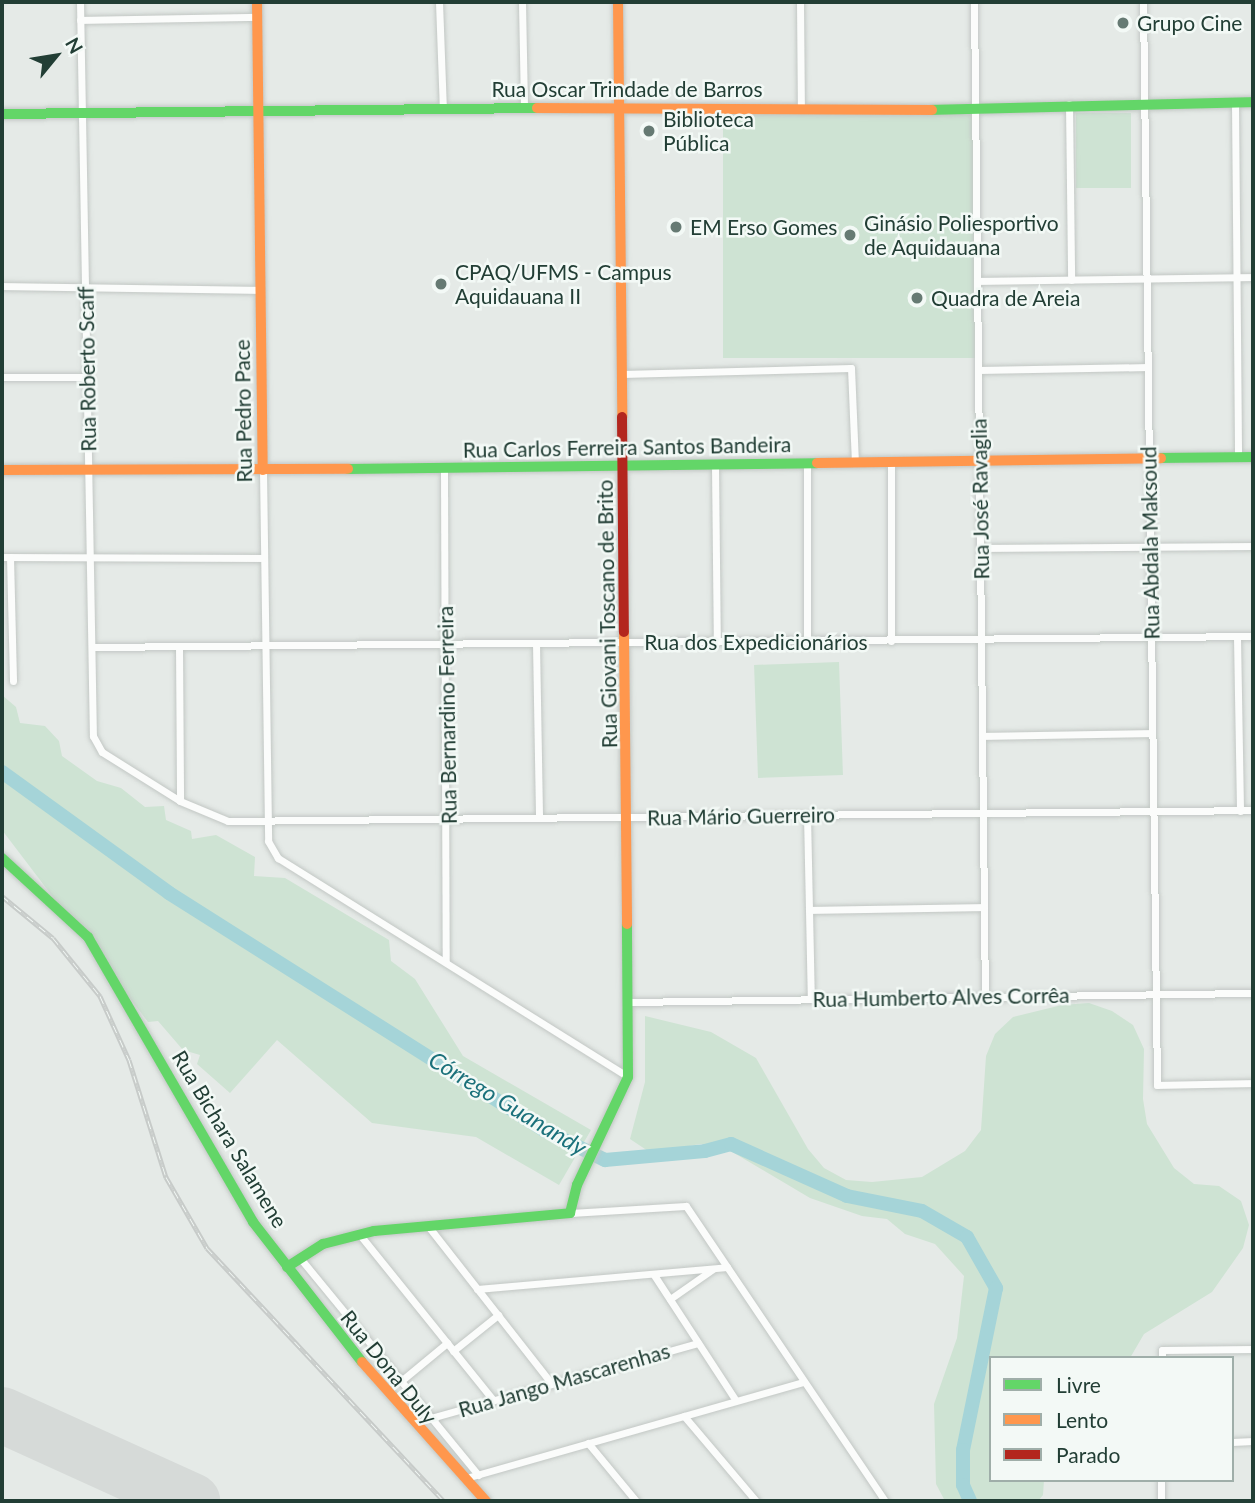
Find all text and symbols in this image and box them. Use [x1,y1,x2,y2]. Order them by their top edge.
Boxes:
place label: Grupo Cine [1137,10,1242,36]
marker: Grupo Cine [1115,15,1131,31]
north arrow [21,21,91,91]
text: N [61,33,88,57]
street label: Rua Oscar Trindade de Barros [491,76,763,102]
place label: Biblioteca Pública [663,106,754,156]
marker: Biblioteca Pública [641,123,657,139]
place label: Ginásio Poliesportivo de Aquidauana [864,210,1059,260]
place label: EM Erso Gomes [690,214,837,240]
marker: EM Erso Gomes [668,219,684,235]
marker: Ginásio Poliesportivo de Aquidauana [842,227,858,243]
place label: CPAQ/UFMS - Campus Aquidauana II [455,259,672,309]
marker: CPAQ/UFMS - Campus Aquidauana II [433,276,449,292]
place label: Quadra de Areia [931,285,1081,311]
street label: Rua Roberto Scaff [73,286,101,452]
marker: Quadra de Areia [909,290,925,306]
street label: Rua Pedro Pace [229,339,257,483]
street label: Rua José Ravaglia [966,418,994,580]
street label: Rua Carlos Ferreira Santos Bandeira [463,432,791,462]
street label: Rua Abdala Maksoud [1136,446,1164,640]
street label: Rua Giovani Toscano de Brito [592,479,622,749]
street label: Rua Bernardino Ferreira [432,606,462,824]
street label: Rua dos Expedicionários [644,629,868,655]
street label: Rua Mário Guerreiro [647,802,835,830]
street label: Rua Humberto Alves Corrêa [812,982,1070,1012]
water label: Córrego Guanandy [424,1045,592,1161]
street label: Rua Bichara Salamene [167,1046,293,1232]
street label: Rua Dona Duly [336,1305,442,1429]
street label: Rua Jango Mascarenhas [455,1338,673,1422]
legend [989,1356,1234,1482]
text: Livre [1056,1372,1101,1397]
text: Lento [1056,1407,1108,1432]
text: Parado [1056,1442,1120,1467]

